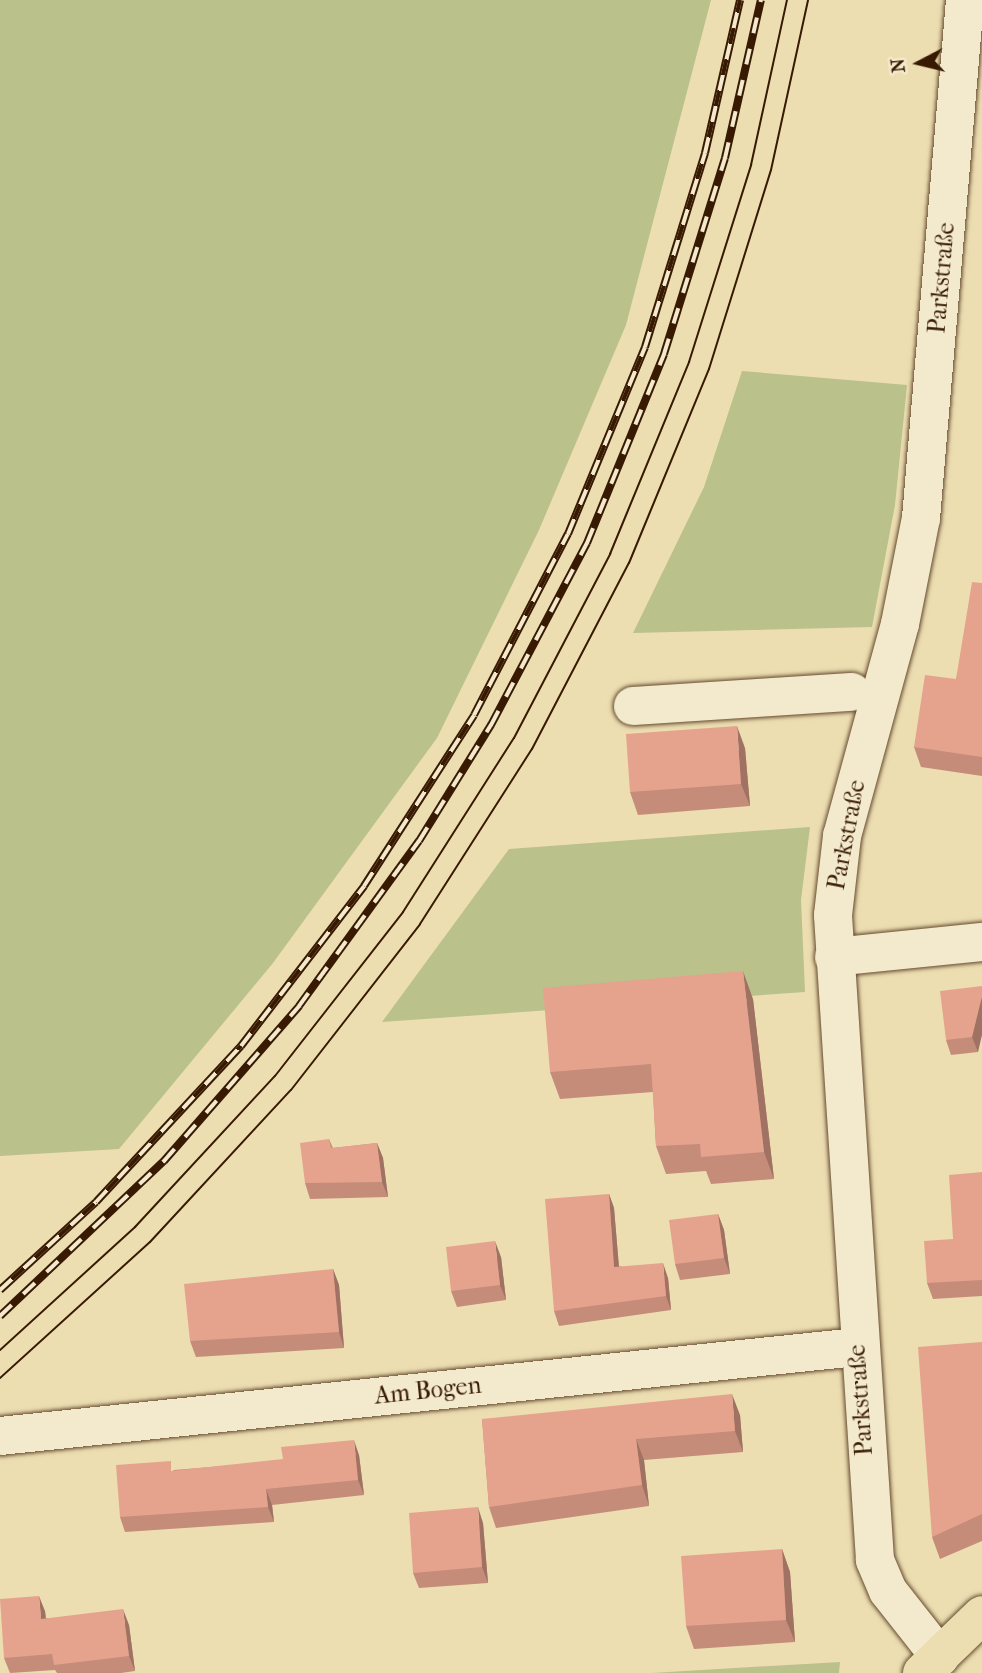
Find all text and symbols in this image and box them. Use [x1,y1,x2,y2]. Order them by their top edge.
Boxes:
north arrow [884,28,954,98]
text: N [886,57,910,74]
street label: Parkstraße [923,221,961,335]
street label: Parkstraße [822,778,872,892]
street label: Parkstraße [843,1343,879,1457]
street label: Am Bogen [373,1371,483,1411]

